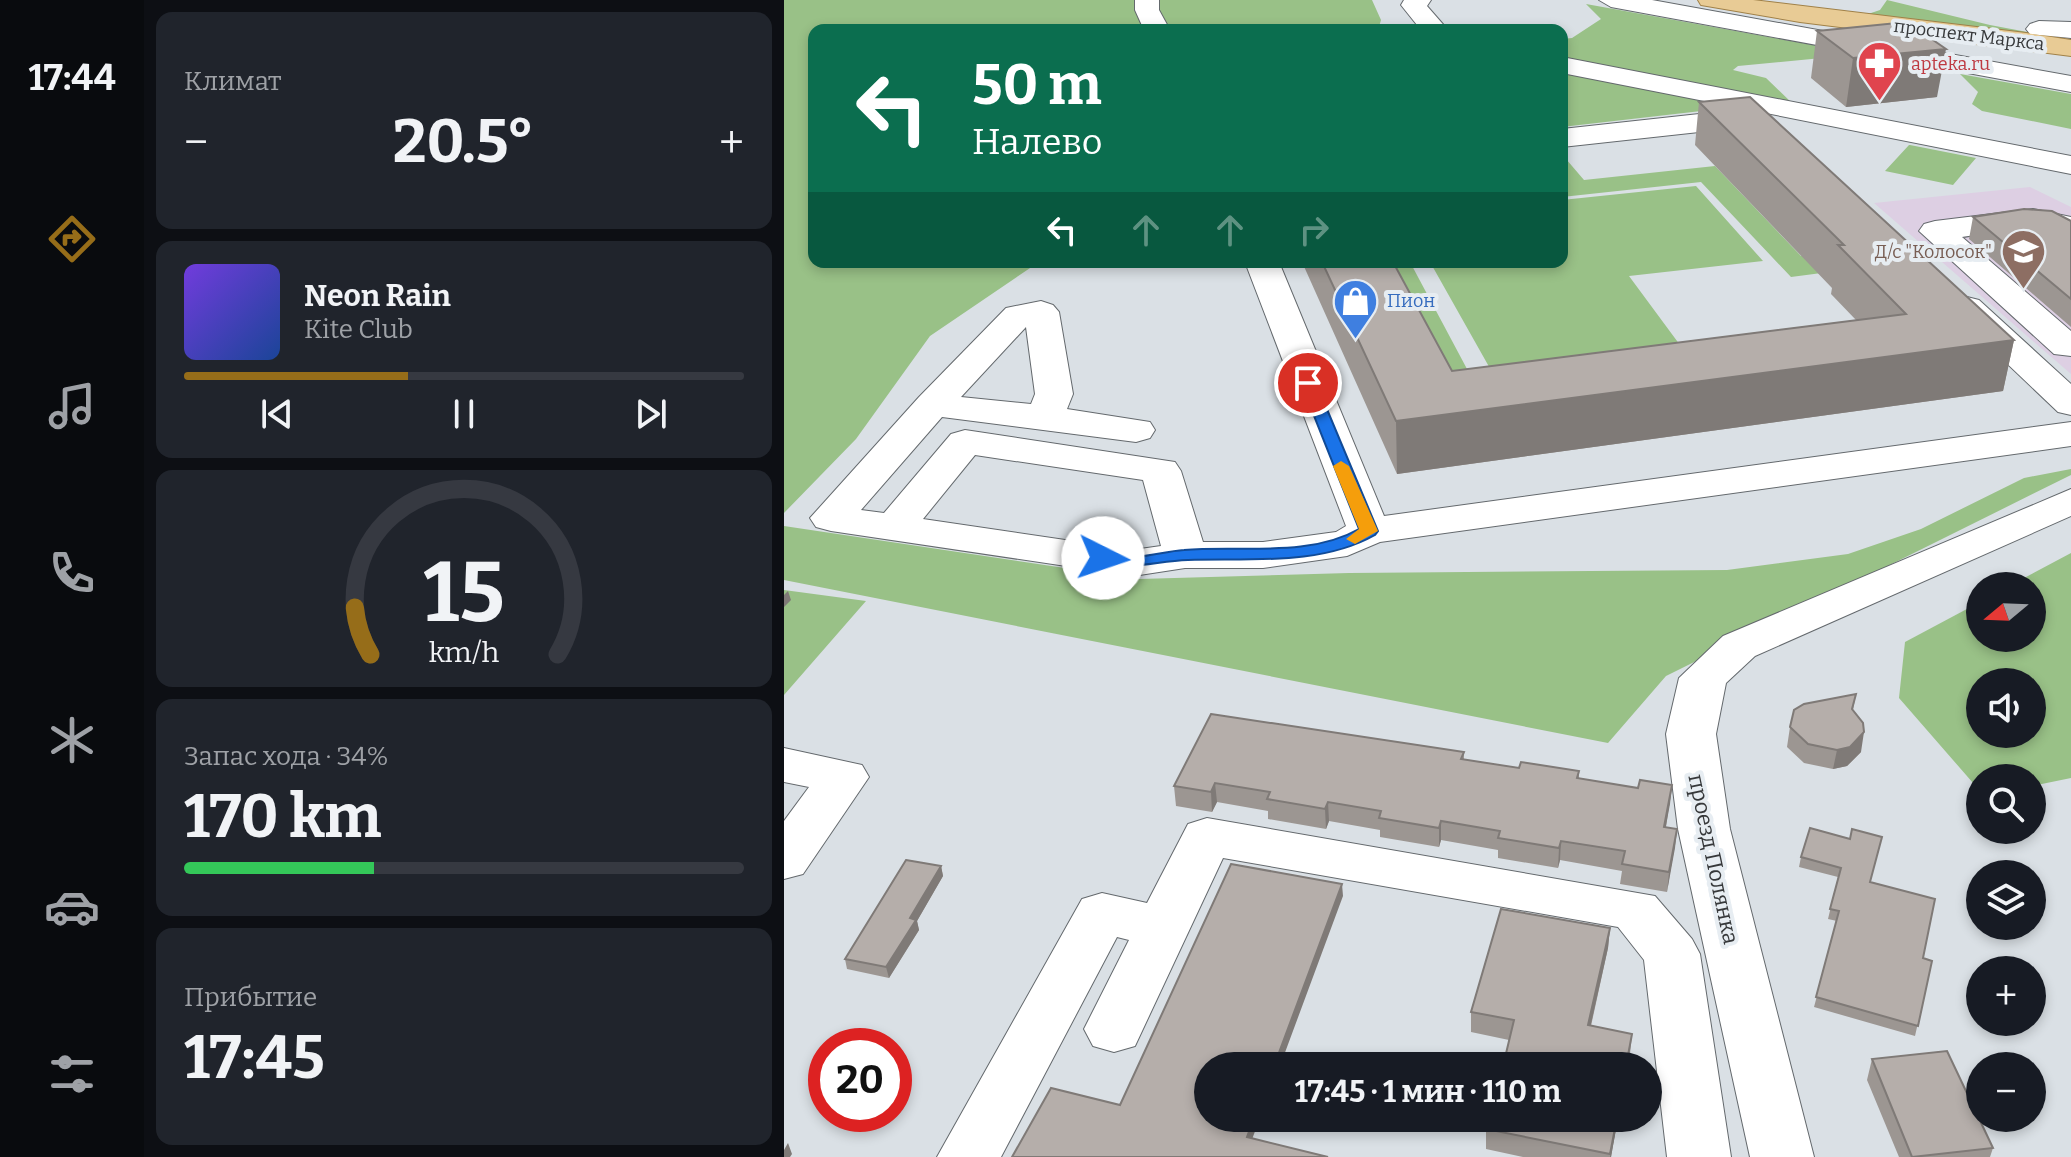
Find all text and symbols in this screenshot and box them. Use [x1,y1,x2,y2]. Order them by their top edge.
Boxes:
street label: проспект Маркса [1892,15,2046,55]
pharmacy icon: apteka.ru [1856,40,1904,103]
text: 50 m [972,52,1102,119]
place label: apteka.ru [1911,53,1990,75]
text: 17:44 [28,56,116,100]
icon: left [840,56,944,160]
text: Климат [184,66,281,97]
text: 20.5° [393,106,534,178]
text: − [184,116,208,169]
text: + [719,116,744,169]
text: Налево [972,120,1103,164]
icon: left [1040,208,1084,252]
icon: ahead [1124,208,1168,252]
icon: ahead [1208,208,1252,252]
icon: right [1292,208,1336,252]
icon: directions [44,211,100,267]
school or university icon: Д/с "Колосок" [1999,228,2047,291]
place label: Д/с "Колосок" [1875,241,1992,263]
shop icon: Пион [1332,277,1380,340]
text: Neon Rain [304,278,451,314]
place label: Пион [1387,290,1435,312]
text: Kite Club [304,314,413,345]
pin [1274,349,1342,417]
icon: arrive [1286,361,1330,405]
icon: music [44,378,100,434]
icon: previous [255,392,299,436]
icon: pause [442,392,486,436]
icon: next [629,392,673,436]
position arrow [1061,516,1145,600]
text: 15 [423,542,505,642]
icon: phone [44,545,100,601]
north arrow [1966,572,2046,652]
map controls [1966,572,2046,1132]
text: km/h [429,635,500,670]
button: sound [1966,668,2046,748]
icon: climate [44,712,100,768]
text: Запас хода · 34% [184,741,389,772]
button: search [1966,764,2046,844]
street label: проезд Полянка [1682,772,1745,947]
text: 170 km [184,781,382,853]
button: layers [1966,860,2046,940]
icon: car [44,879,100,935]
button: + [1966,956,2046,1036]
text: Прибытие [184,982,317,1013]
text: 17:45 [184,1022,325,1094]
speed limit sign: 20 [808,1028,912,1132]
icon: filters [44,1046,100,1102]
button: − [1966,1052,2046,1132]
text: 17:45 · 1 мин · 110 m [1295,1074,1561,1110]

